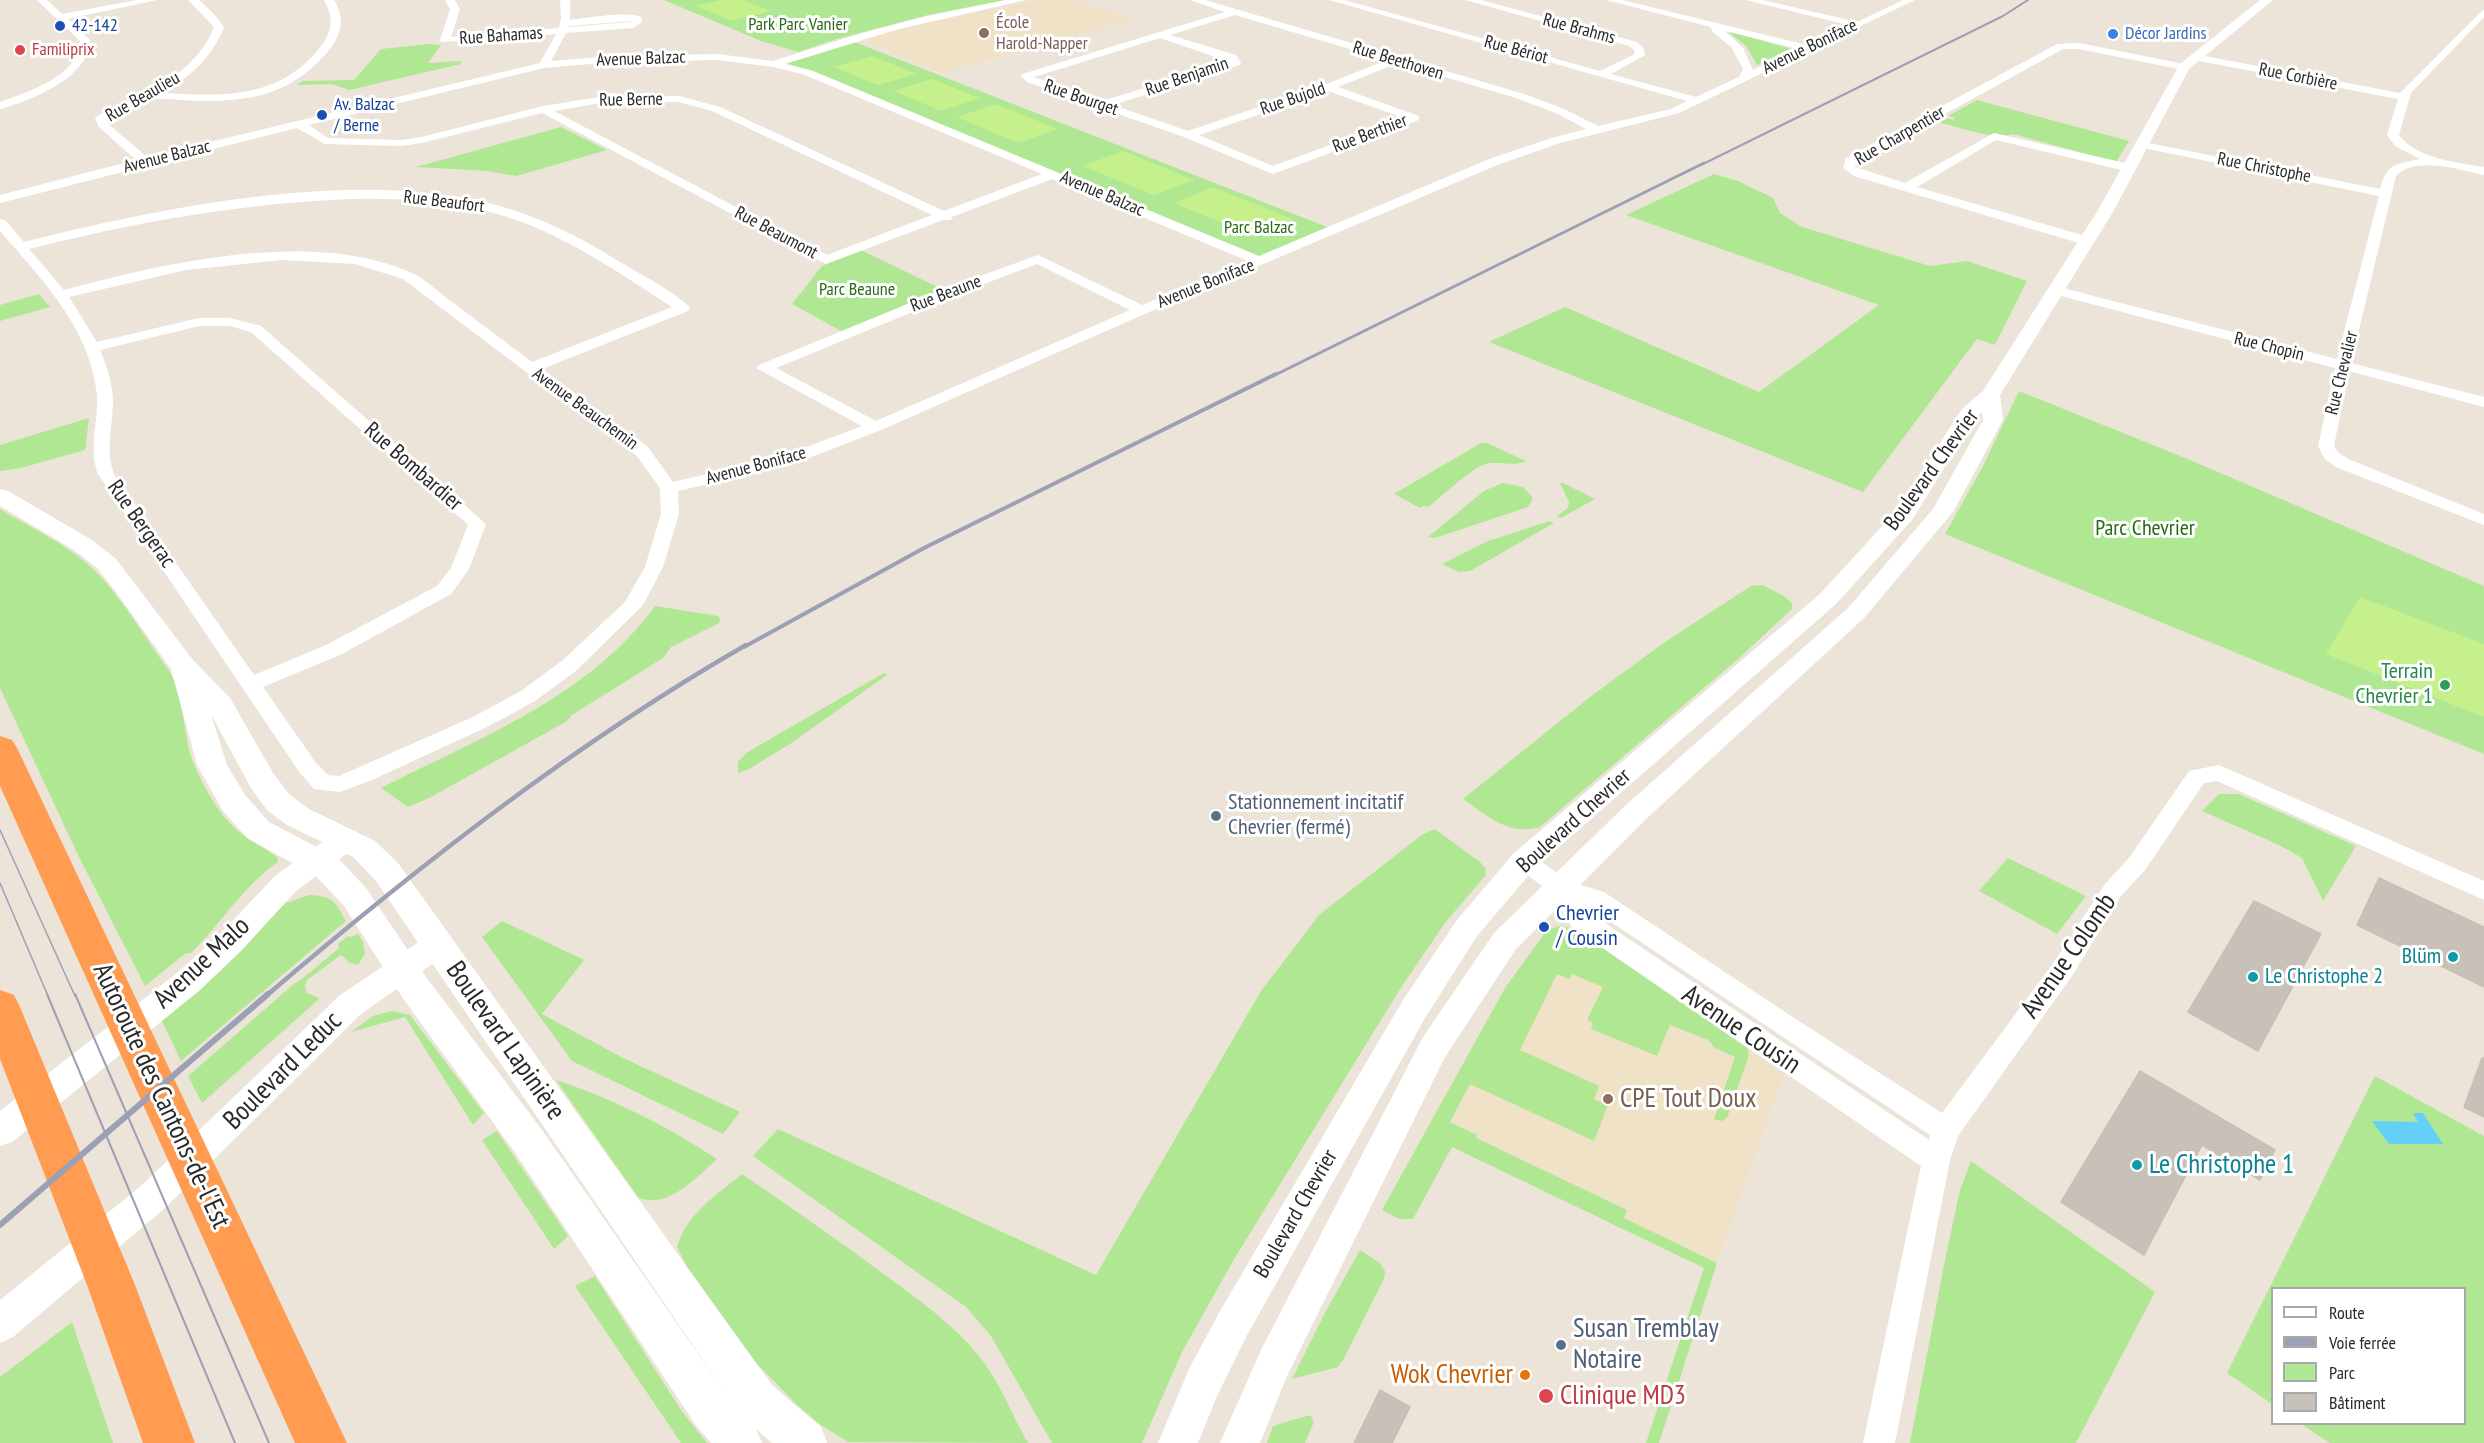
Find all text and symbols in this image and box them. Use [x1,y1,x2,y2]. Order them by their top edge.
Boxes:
street label: Rue Brahms [1540,9,1618,49]
place label: École Harold-Napper [996,12,1088,54]
park label: Park Parc Vanier [748,14,848,36]
place label: 42-142 [72,15,118,37]
street label: Avenue Boniface [1759,15,1861,79]
marker: 42-142 [53,19,67,33]
street label: Rue Bahamas [459,22,543,50]
place label: Décor Jardins [2125,23,2207,45]
marker: École Harold-Napper [977,26,991,40]
marker: Décor Jardins [2106,27,2120,41]
street label: Rue Bériot [1482,31,1550,69]
street label: Rue Beethoven [1350,37,1446,85]
place label: Familiprix [32,39,94,61]
marker: Familiprix [13,43,27,57]
street label: Avenue Balzac [596,47,686,71]
street label: Rue Benjamin [1143,53,1231,101]
street label: Rue Corbière [2257,59,2339,95]
street label: Rue Beaulieu [102,67,184,127]
street label: Rue Bourget [1041,75,1121,121]
street label: Rue Bujold [1258,78,1328,120]
street label: Rue Berne [599,89,663,111]
place label: Av. Balzac / Berne [334,94,395,136]
street label: Rue Charpentier [1851,102,1949,170]
marker: Av. Balzac / Berne [315,108,329,122]
street label: Rue Berthier [1330,110,1410,158]
street label: Avenue Balzac [121,136,213,178]
street label: Rue Christophe [2216,148,2312,188]
street label: Avenue Balzac [1057,167,1147,221]
street label: Rue Beaufort [402,186,486,218]
street label: Rue Beaumont [731,202,821,264]
park label: Parc Balzac [1224,217,1294,239]
street label: Avenue Boniface [1154,255,1258,313]
street label: Rue Beaune [908,271,984,317]
park label: Parc Beaune [819,279,895,301]
street label: Rue Chopin [2232,328,2306,366]
street label: Rue Chevalier [2321,329,2363,417]
street label: Avenue Beauchemin [528,363,642,455]
street label: Boulevard Chevrier [1879,404,1985,536]
street label: Rue Bombardier [358,417,468,517]
street label: Avenue Boniface [704,442,808,490]
street label: Rue Bergerac [101,475,181,573]
park label: Parc Chevrier [2095,516,2195,542]
place label: Terrain Chevrier 1 [2356,659,2433,710]
marker: Terrain Chevrier 1 [2438,678,2452,692]
street label: Boulevard Chevrier [1512,763,1636,879]
place label: Stationnement incitatif Chevrier (fermé) [1228,790,1403,842]
marker: Stationnement incitatif Chevrier (fermé) [1209,809,1223,823]
street label: Avenue Colomb [2014,888,2124,1024]
place label: Chevrier / Cousin [1556,901,1619,952]
street label: Avenue Malo [147,910,257,1016]
marker: Chevrier / Cousin [1537,920,1551,934]
place label: Blüm [2402,944,2441,970]
marker: Blüm [2446,950,2460,964]
street label: Boulevard Lapinière [438,956,572,1126]
street label: Autoroute des Cantons-de-l'Est [85,959,237,1233]
place label: Le Christophe 2 [2265,964,2383,990]
marker: Le Christophe 2 [2246,970,2260,984]
street label: Avenue Cousin [1676,979,1806,1081]
street label: Boulevard Leduc [217,1005,349,1137]
place label: CPE Tout Doux [1620,1083,1756,1115]
marker: CPE Tout Doux [1601,1092,1615,1106]
street label: Boulevard Chevrier [1249,1145,1343,1283]
place label: Le Christophe 1 [2149,1149,2294,1181]
marker: Le Christophe 1 [2130,1158,2144,1172]
legend [2271,1287,2466,1425]
text: Route [2329,1301,2365,1324]
place label: Susan Tremblay Notaire [1573,1313,1719,1376]
text: Voie ferrée [2329,1331,2396,1354]
marker: Susan Tremblay Notaire [1554,1338,1568,1352]
place label: Wok Chevrier [1391,1359,1513,1391]
text: Parc [2329,1361,2355,1384]
marker: Wok Chevrier [1518,1368,1532,1382]
place label: Clinique MD3 [1560,1380,1686,1412]
marker: Clinique MD3 [1537,1387,1555,1405]
text: Bâtiment [2329,1391,2386,1414]

